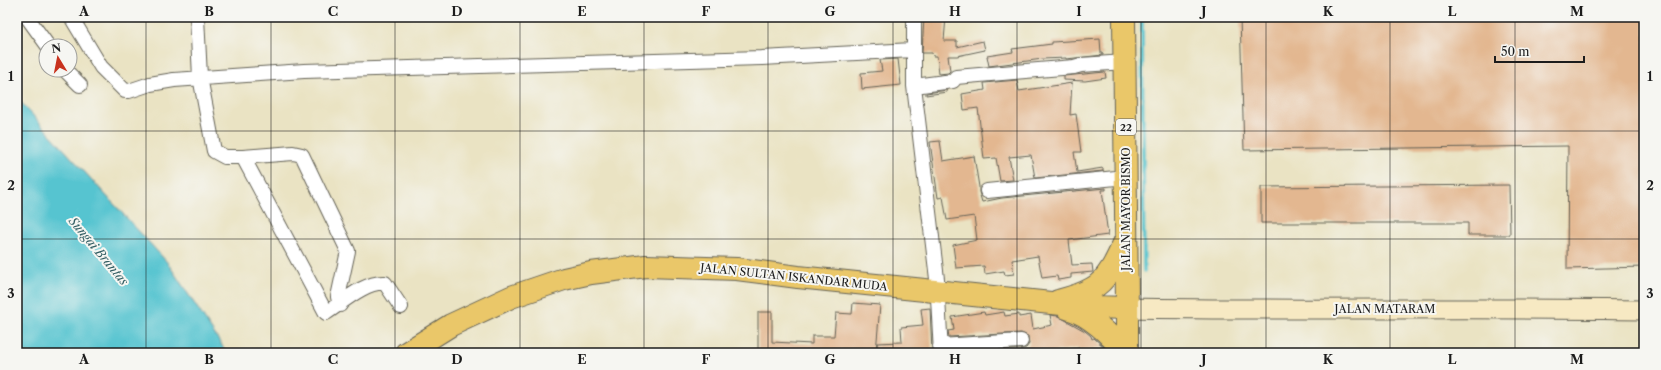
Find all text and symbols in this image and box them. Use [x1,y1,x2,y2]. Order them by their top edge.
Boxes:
text: A [78,3,90,19]
text: B [204,3,214,19]
text: C [328,3,338,19]
text: D [451,3,463,19]
text: E [577,3,587,19]
text: F [702,3,711,19]
text: G [824,3,836,19]
text: H [949,3,961,19]
text: I [1076,3,1082,19]
text: J [1199,3,1207,19]
text: K [1323,3,1334,19]
text: L [1448,3,1457,19]
text: M [1570,3,1584,19]
north arrow [38,38,78,78]
scale bar [1495,38,1584,64]
text: N [50,40,63,56]
text: 50 m [1501,44,1530,59]
text: 1 [8,68,14,84]
text: 1 [1647,68,1653,84]
road number: 22 [1116,119,1136,135]
street label: JALAN MAYOR BISMO [1119,147,1133,273]
text: 2 [7,177,15,193]
text: 2 [1646,177,1654,193]
water label: Sungai Brantas [65,213,132,289]
street label: JALAN SULTAN ISKANDAR MUDA [698,260,889,294]
text: 3 [7,285,15,301]
text: 3 [1646,285,1654,301]
street label: JALAN MATARAM [1333,302,1435,316]
text: A [78,351,90,367]
text: B [204,351,214,367]
text: C [328,351,338,367]
text: D [451,351,463,367]
text: E [577,351,587,367]
text: F [702,351,711,367]
text: G [824,351,836,367]
text: H [949,351,961,367]
text: I [1076,351,1082,367]
text: J [1199,351,1207,367]
text: K [1323,351,1334,367]
text: L [1448,351,1457,367]
text: M [1570,351,1584,367]

